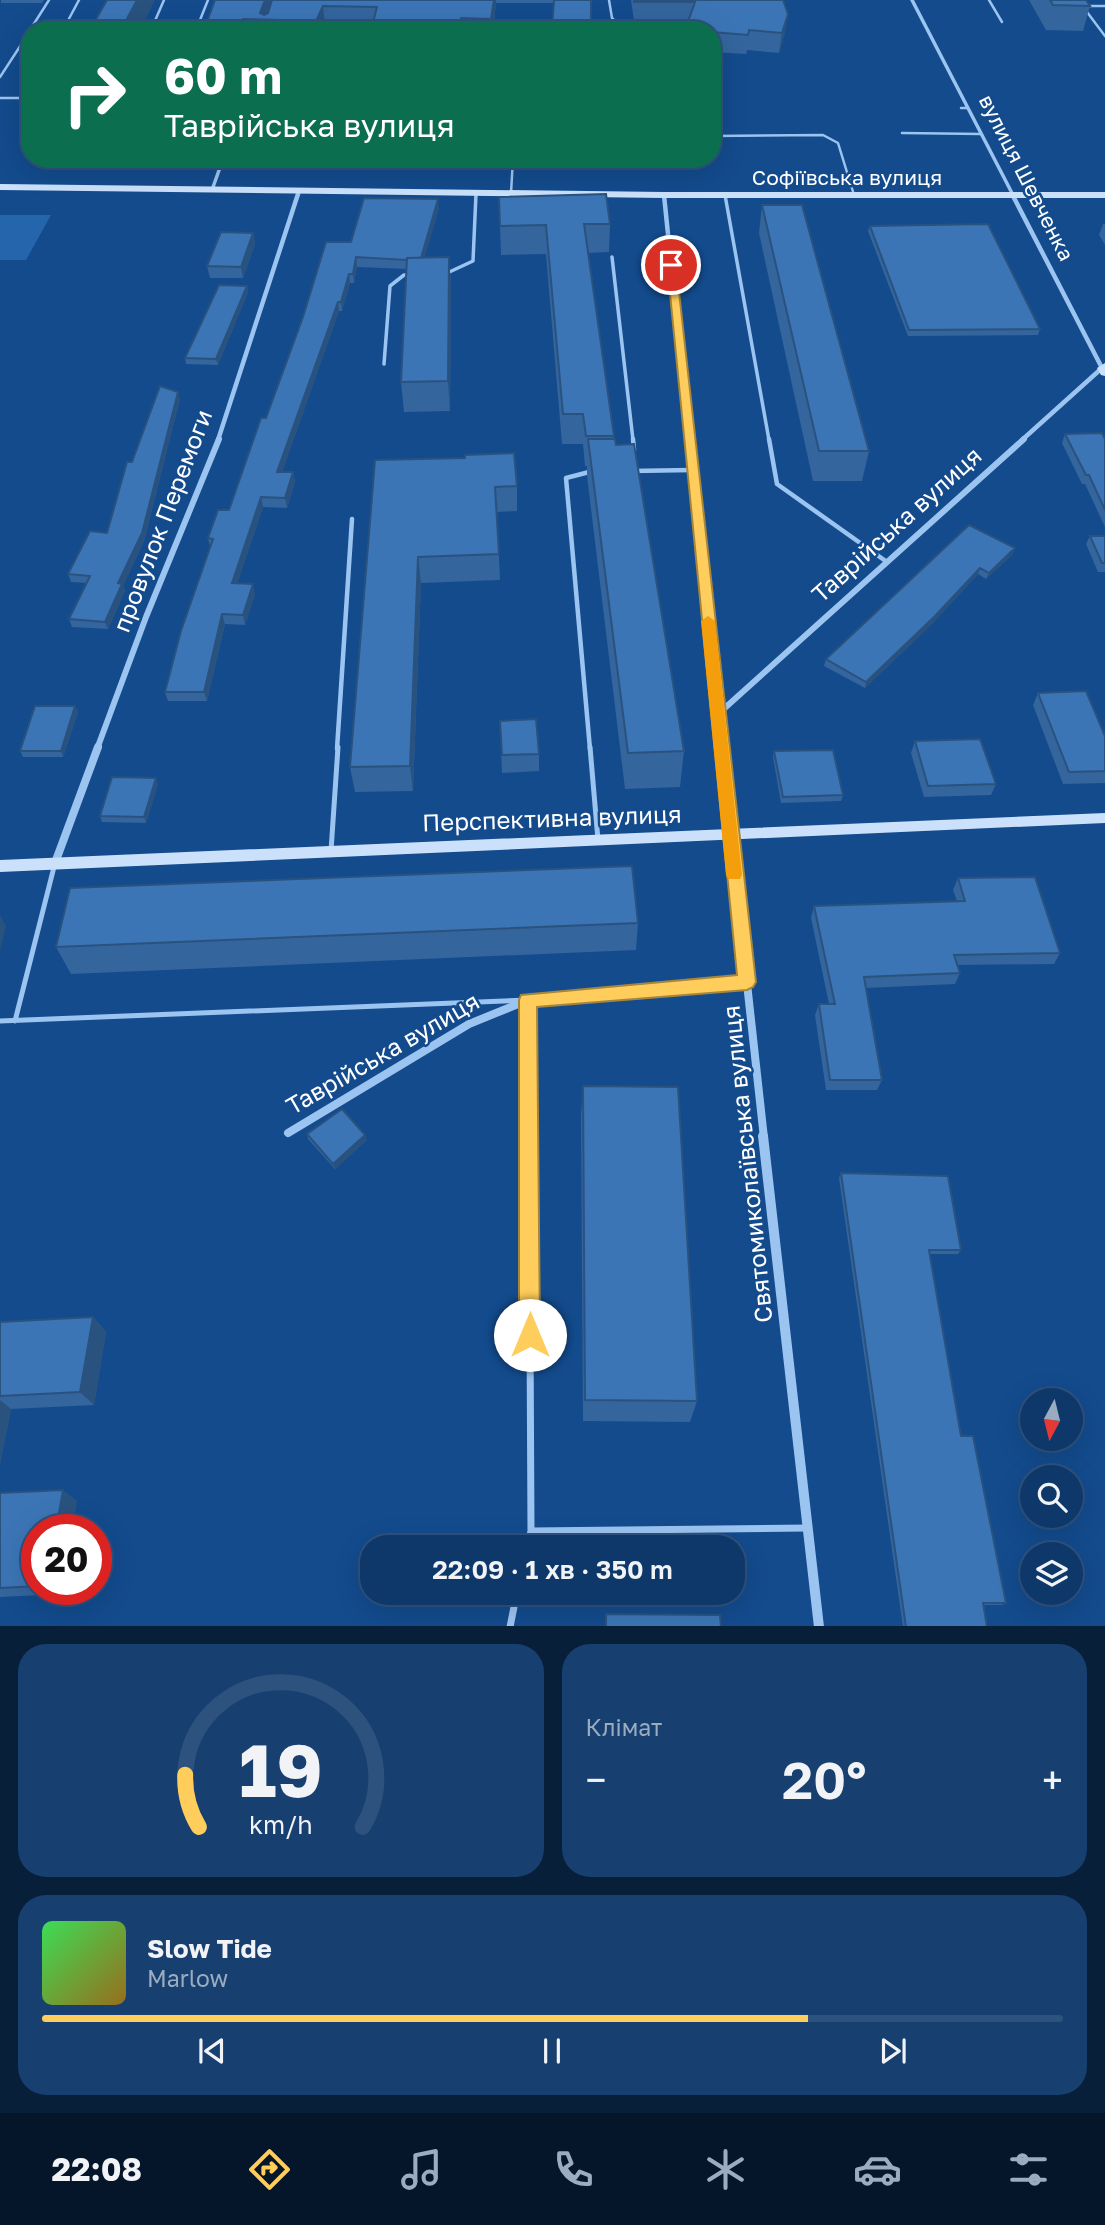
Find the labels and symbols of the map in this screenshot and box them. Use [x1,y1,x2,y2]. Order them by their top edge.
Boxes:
street label: вулиця Шевченка [974,90,1080,265]
street label: Софіївська вулиця [752,164,942,190]
pin [641,235,701,295]
street label: провулок Перемоги [106,405,217,636]
street label: Таврійська вулиця [805,440,987,608]
street label: Перспективна вулиця [422,798,682,837]
street label: Таврійська вулиця [281,986,484,1120]
street label: Святомиколаївська вулиця [715,1004,778,1324]
position arrow [493,1298,567,1372]
north arrow [1020,1388,1083,1451]
speed limit sign: 20 [21,1514,112,1605]

